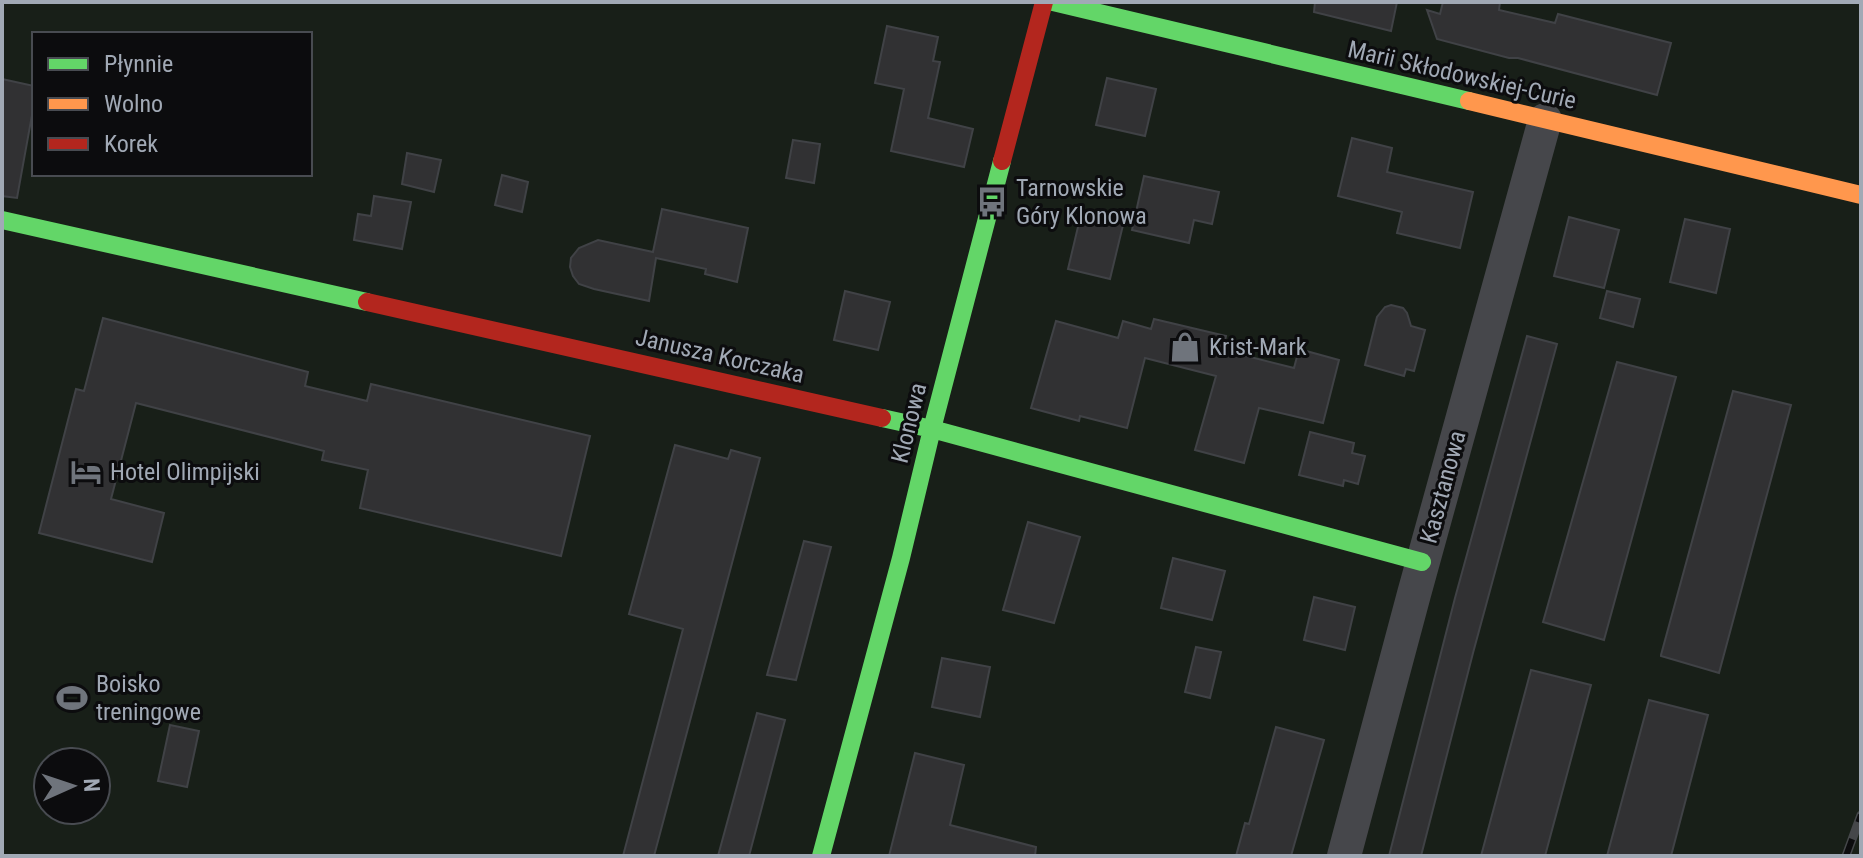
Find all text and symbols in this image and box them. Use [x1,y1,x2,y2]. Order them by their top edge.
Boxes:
legend [32,32,312,176]
street label: Marii Skłodowskiej-Curie [1345,35,1579,115]
text: Płynnie [104,50,173,78]
text: Wolno [104,90,163,118]
text: Korek [104,130,158,158]
place label: Tarnowskie Góry Klonowa [1016,174,1147,230]
bus stop icon: Tarnowskie Góry Klonowa [975,185,1009,219]
street label: Janusza Korczaka [633,323,807,389]
shop icon: Krist-Mark [1168,330,1202,364]
place label: Krist-Mark [1209,333,1307,361]
street label: Klonowa [886,380,932,466]
street label: Kasztanowa [1415,428,1471,546]
hotel icon: Hotel Olimpijski [69,455,103,489]
place label: Hotel Olimpijski [110,458,260,486]
place label: Boisko treningowe [96,670,201,726]
sports icon: Boisko treningowe [55,681,89,715]
north arrow [32,746,112,826]
text: N [79,778,104,792]

